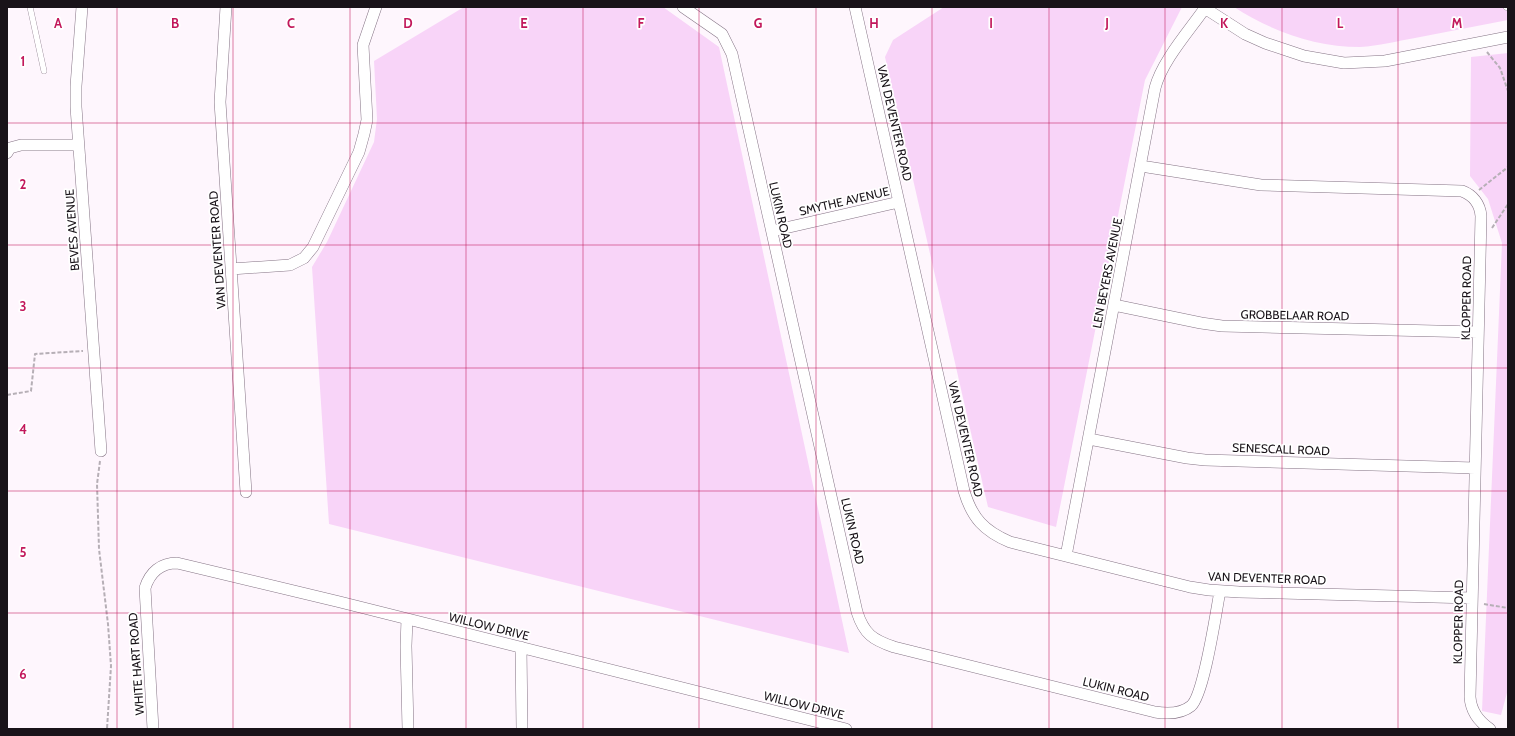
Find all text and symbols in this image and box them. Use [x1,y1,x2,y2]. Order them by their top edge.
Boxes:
text: A [54,15,63,31]
text: B [171,15,179,31]
text: C [287,15,295,31]
text: D [403,15,413,31]
text: E [520,15,528,31]
text: F [638,15,645,31]
text: G [754,15,763,31]
text: H [869,15,879,31]
text: I [989,15,993,31]
text: J [1104,15,1109,31]
text: K [1220,15,1229,31]
text: L [1337,15,1344,31]
text: M [1452,15,1463,31]
text: 1 [21,53,25,69]
street label: VAN DEVENTER ROAD [874,64,916,183]
text: 2 [20,176,27,192]
street label: LUKIN ROAD [766,180,796,250]
street label: SMYTHE AVENUE [797,183,891,219]
street label: BEVES AVENUE [62,188,82,271]
street label: VAN DEVENTER ROAD [205,190,229,310]
street label: LEN BEYERS AVENUE [1089,216,1125,330]
street label: KLOPPER ROAD [1458,255,1474,340]
text: 3 [19,298,27,314]
street label: GROBBELAAR ROAD [1241,307,1350,323]
street label: VAN DEVENTER ROAD [945,380,987,499]
text: 4 [19,421,27,437]
street label: SENESCALL ROAD [1232,440,1330,458]
street label: LUKIN ROAD [838,496,868,566]
text: 5 [20,544,27,560]
street label: VAN DEVENTER ROAD [1208,568,1327,588]
street label: KLOPPER ROAD [1450,579,1466,664]
street label: WILLOW DRIVE [447,609,531,643]
street label: WHITE HART ROAD [125,612,147,716]
text: 6 [19,666,27,682]
street label: LUKIN ROAD [1081,674,1151,705]
street label: WILLOW DRIVE [762,688,846,722]

